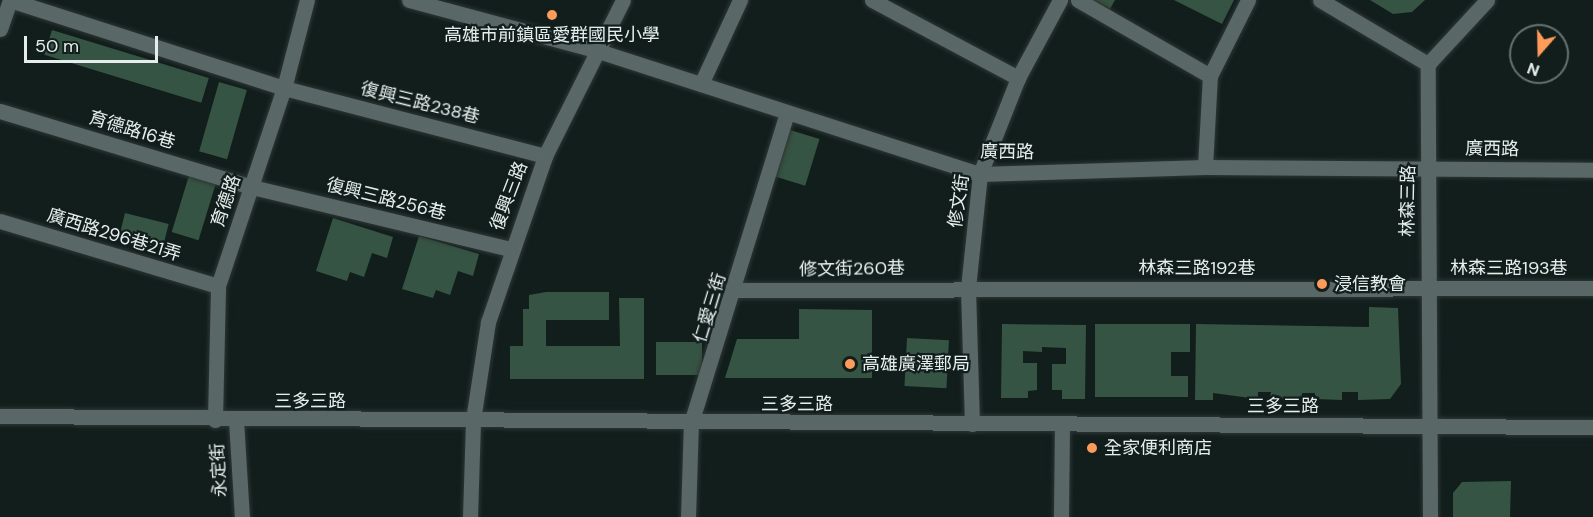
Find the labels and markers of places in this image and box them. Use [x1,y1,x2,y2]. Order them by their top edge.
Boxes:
marker: 高雄市前鎮區愛群國民小學 [545,8,559,22]
place label: 高雄市前鎮區愛群國民小學 [444,24,660,46]
place label: 浸信教會 [1334,273,1406,295]
marker: 浸信教會 [1315,277,1329,291]
place label: 高雄廣澤郵局 [862,353,970,375]
marker: 高雄廣澤郵局 [843,357,857,371]
place label: 全家便利商店 [1104,437,1212,459]
marker: 全家便利商店 [1085,441,1099,455]

